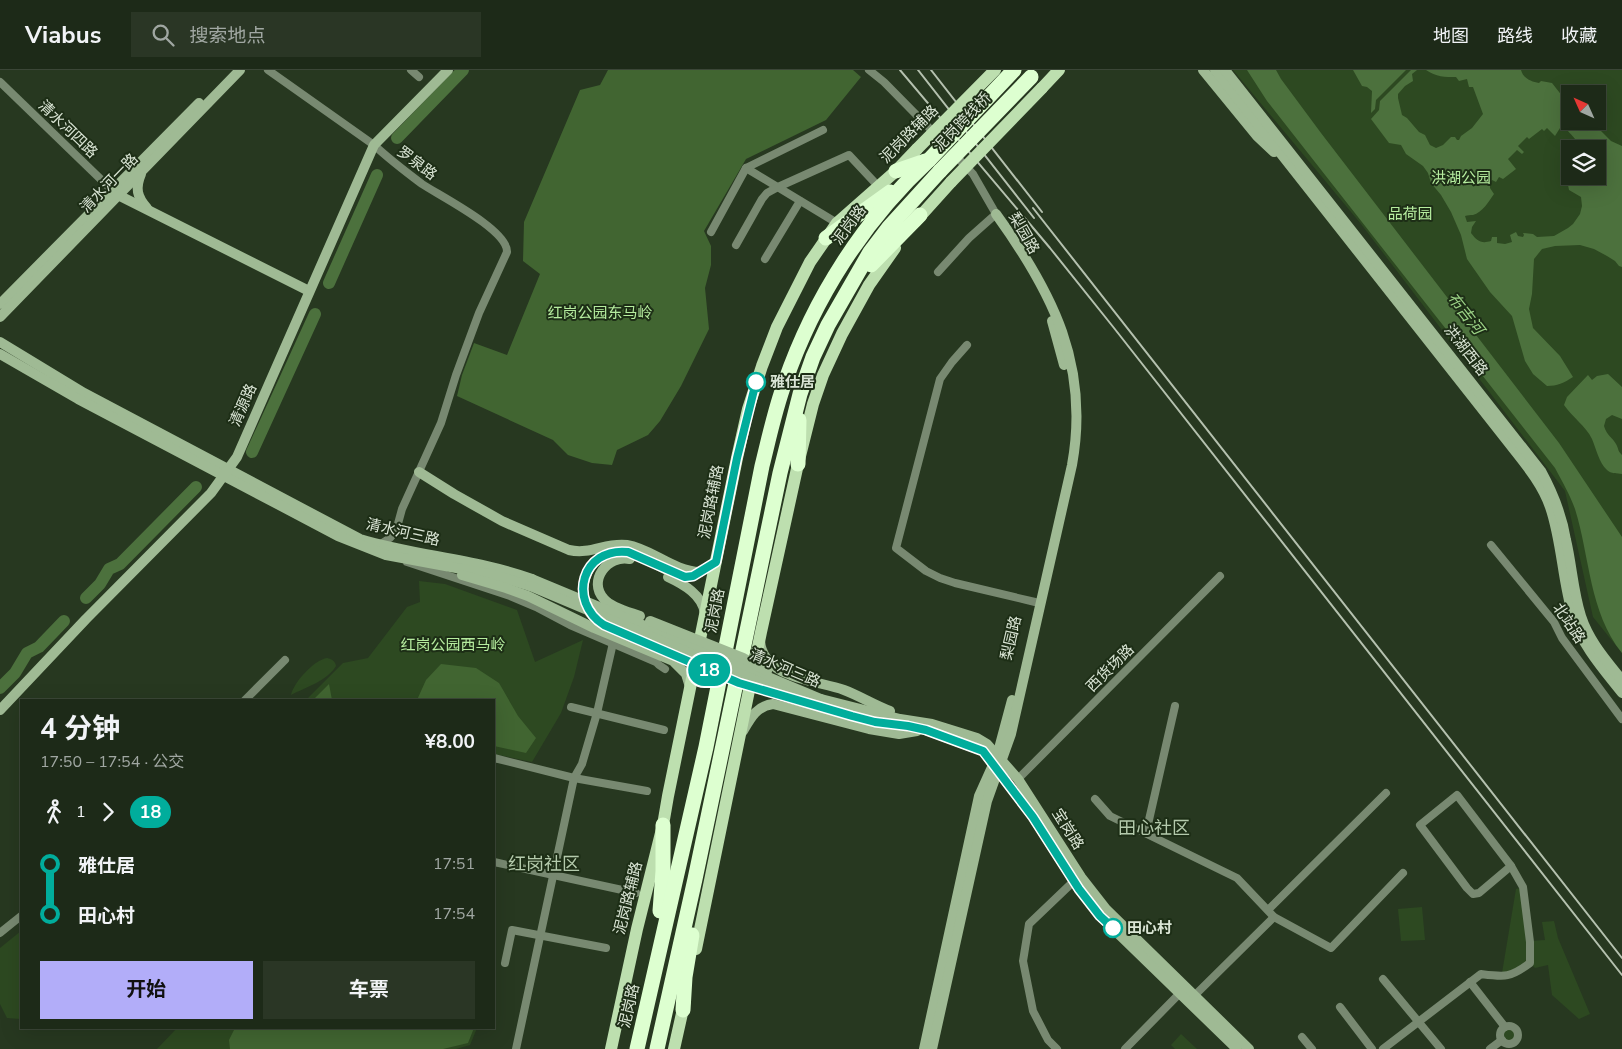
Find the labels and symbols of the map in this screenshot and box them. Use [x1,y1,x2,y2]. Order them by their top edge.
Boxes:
north arrow [1561,85,1606,130]
street label: 泥岗跨线桥 [929,88,995,156]
street label: 清水河四路 [34,96,102,162]
street label: 泥岗路辅路 [875,100,943,168]
street label: 罗泉路 [393,141,441,185]
street label: 清水河一路 [76,149,142,217]
park label: 洪湖公园 [1431,168,1491,188]
street label: 泥岗路 [827,201,871,249]
park label: 品荷园 [1387,204,1433,224]
street label: 梨园路 [1004,209,1044,257]
water label: 布吉河 [1442,288,1490,342]
park label: 红岗公园东马岭 [547,303,653,323]
street label: 洪湖西路 [1440,320,1492,380]
marker: 雅仕居 [746,372,766,392]
place label: 雅仕居 [770,372,815,392]
street label: 清源路 [225,380,261,430]
street label: 泥岗路辅路 [694,463,728,541]
street label: 清水河三路 [364,514,442,550]
street label: 泥岗路 [701,587,729,635]
street label: 北站路 [1548,599,1590,647]
street label: 梨园路 [996,614,1026,662]
park label: 红岗公园西马岭 [400,635,506,655]
street label: 西货场路 [1082,640,1138,696]
street label: 清水河三路 [747,644,823,692]
line badge: 18 [686,654,732,686]
street label: 宝岗路 [1048,805,1088,853]
district label: 田心社区 [1118,816,1190,840]
district label: 红岗社区 [508,852,580,876]
street label: 泥岗路辅路 [609,859,647,937]
marker: 田心村 [1103,918,1123,938]
place label: 田心村 [1127,918,1172,938]
street label: 泥岗路 [614,982,644,1030]

